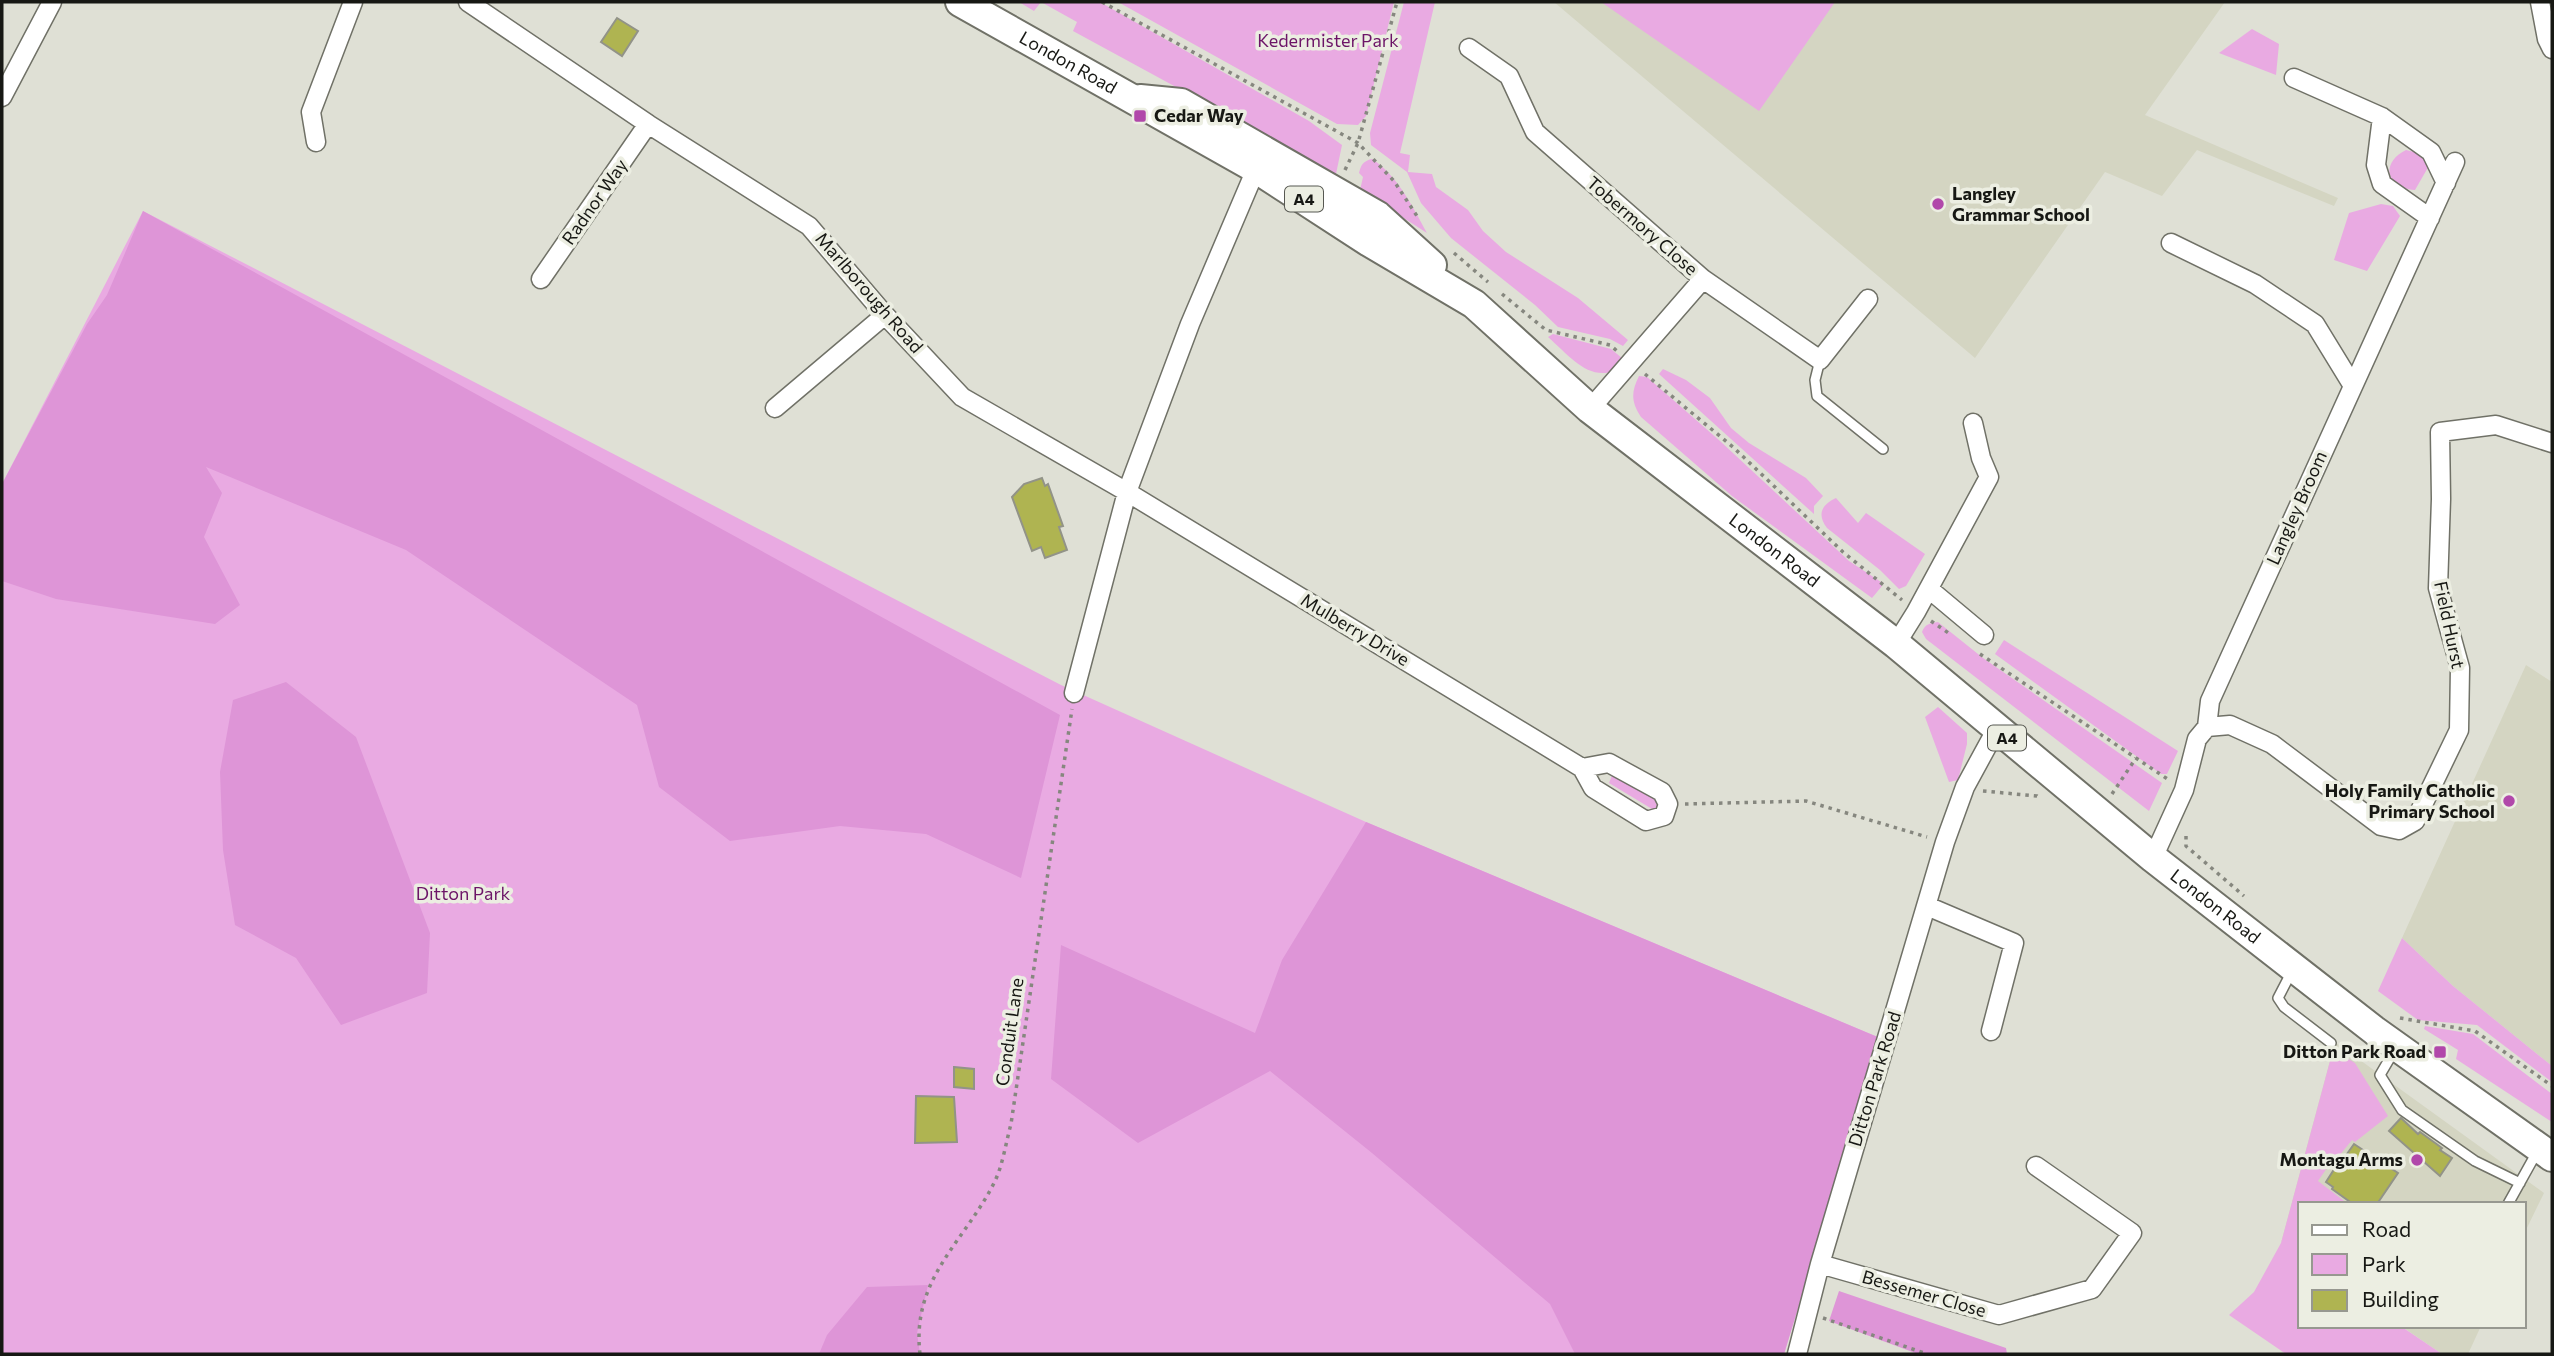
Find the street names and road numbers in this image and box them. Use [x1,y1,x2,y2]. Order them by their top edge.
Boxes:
street label: London Road [1016,26,1121,98]
street label: Radnor Way [557,154,632,248]
street label: Tobermory Close [1583,171,1703,279]
road number: A4 [1285,186,1323,211]
street label: Marlborough Road [811,227,928,357]
street label: Langley Broom [2261,447,2331,568]
street label: London Road [1725,508,1824,591]
street label: Field Hurst [2430,579,2470,671]
street label: Mulberry Drive [1297,588,1414,670]
road number: A4 [1988,726,2026,750]
street label: London Road [2166,864,2265,948]
street label: Conduit Lane [991,976,1027,1087]
street label: Ditton Park Road [1843,1008,1905,1149]
street label: Bessemer Close [1860,1265,1989,1321]

